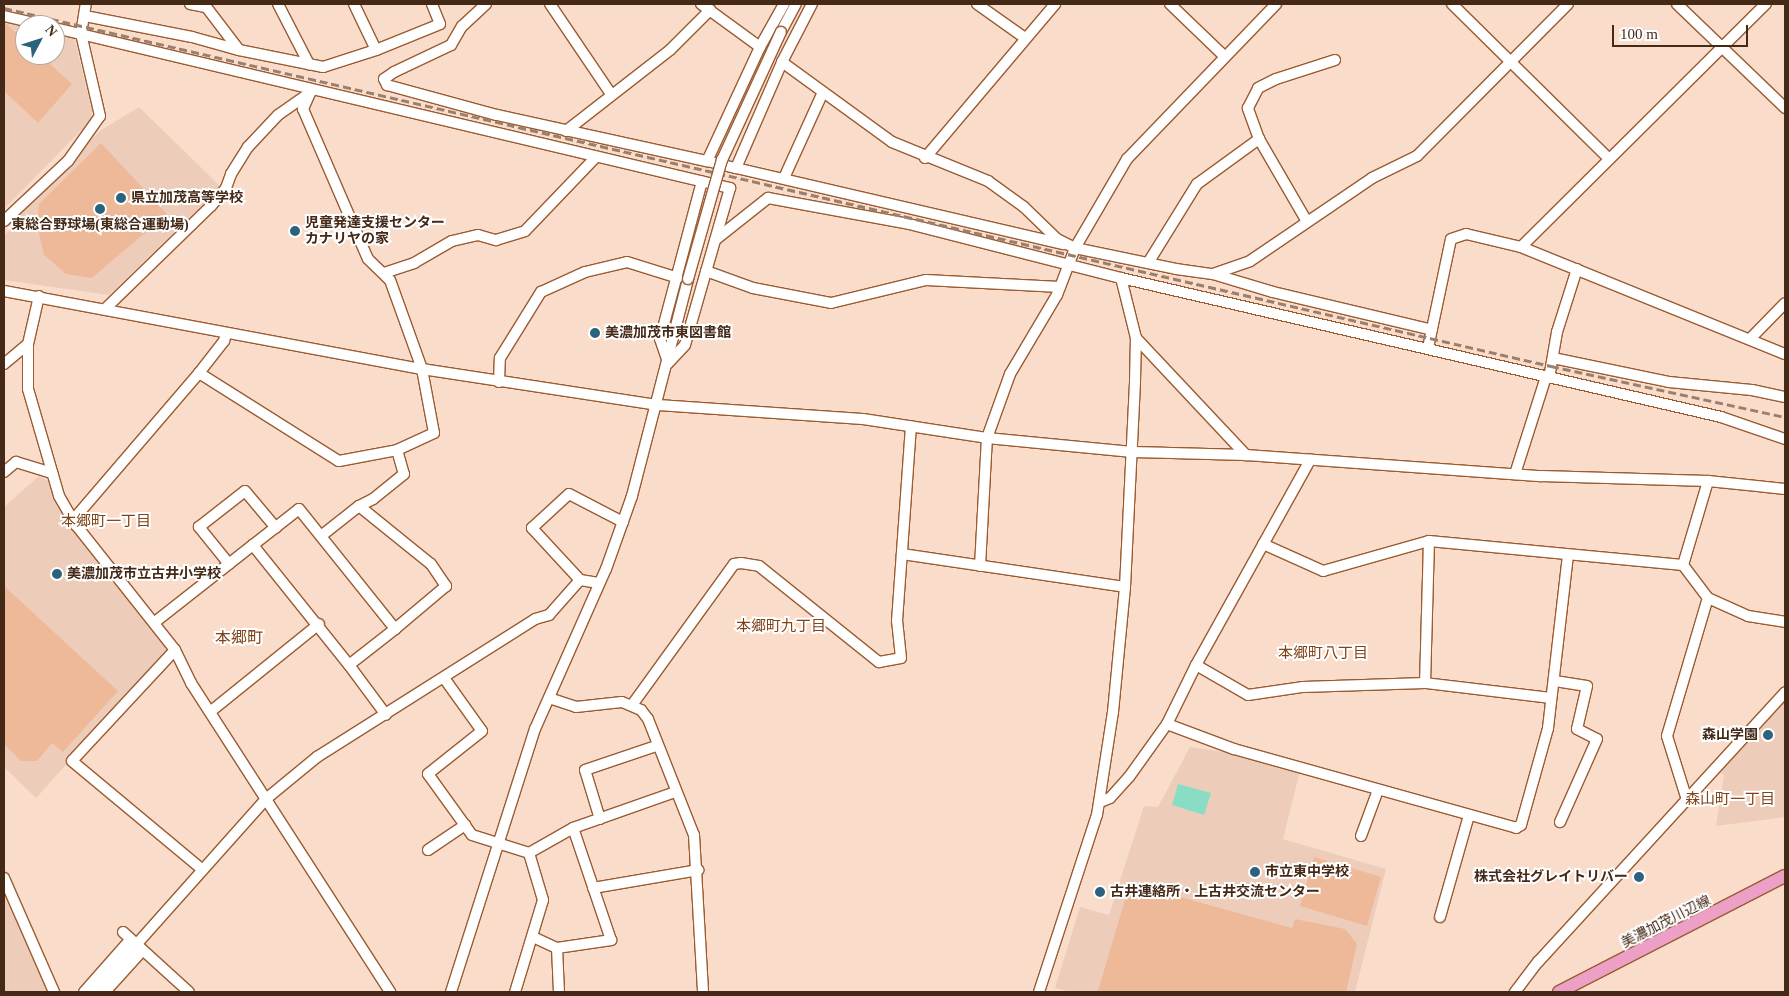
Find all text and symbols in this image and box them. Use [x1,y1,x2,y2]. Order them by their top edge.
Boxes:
north arrow [15,15,65,65]
scale bar [1614,15,1750,47]
text: N [42,22,60,39]
text: 100 m [1620,26,1658,42]
place label: 県立加茂高等学校 [131,190,243,206]
marker: 県立加茂高等学校 [115,192,127,204]
marker: 東総合野球場(東総合運動場) [94,203,106,215]
place label: 児童発達支援センター カナリヤの家 [305,215,445,248]
place label: 東総合野球場(東総合運動場) [11,217,189,233]
marker: 児童発達支援センター カナリヤの家 [289,225,301,237]
place label: 美濃加茂市東図書館 [605,325,731,341]
marker: 美濃加茂市東図書館 [589,327,601,339]
district label: 本郷町一丁目 [61,513,151,531]
place label: 美濃加茂市立古井小学校 [67,566,221,582]
marker: 美濃加茂市立古井小学校 [51,568,63,580]
district label: 本郷町九丁目 [736,618,826,636]
district label: 本郷町 [215,628,263,648]
district label: 本郷町八丁目 [1278,645,1368,663]
place label: 森山学園 [1702,727,1758,743]
marker: 森山学園 [1762,729,1774,741]
district label: 森山町一丁目 [1685,791,1775,809]
place label: 市立東中学校 [1265,864,1349,880]
marker: 市立東中学校 [1249,866,1261,878]
place label: 株式会社グレイトリバー [1474,869,1628,885]
marker: 株式会社グレイトリバー [1632,870,1646,884]
place label: 古井連絡所・上古井交流センター [1110,884,1320,900]
marker: 古井連絡所・上古井交流センター [1094,886,1106,898]
street label: 美濃加茂川辺線 [1619,892,1713,952]

